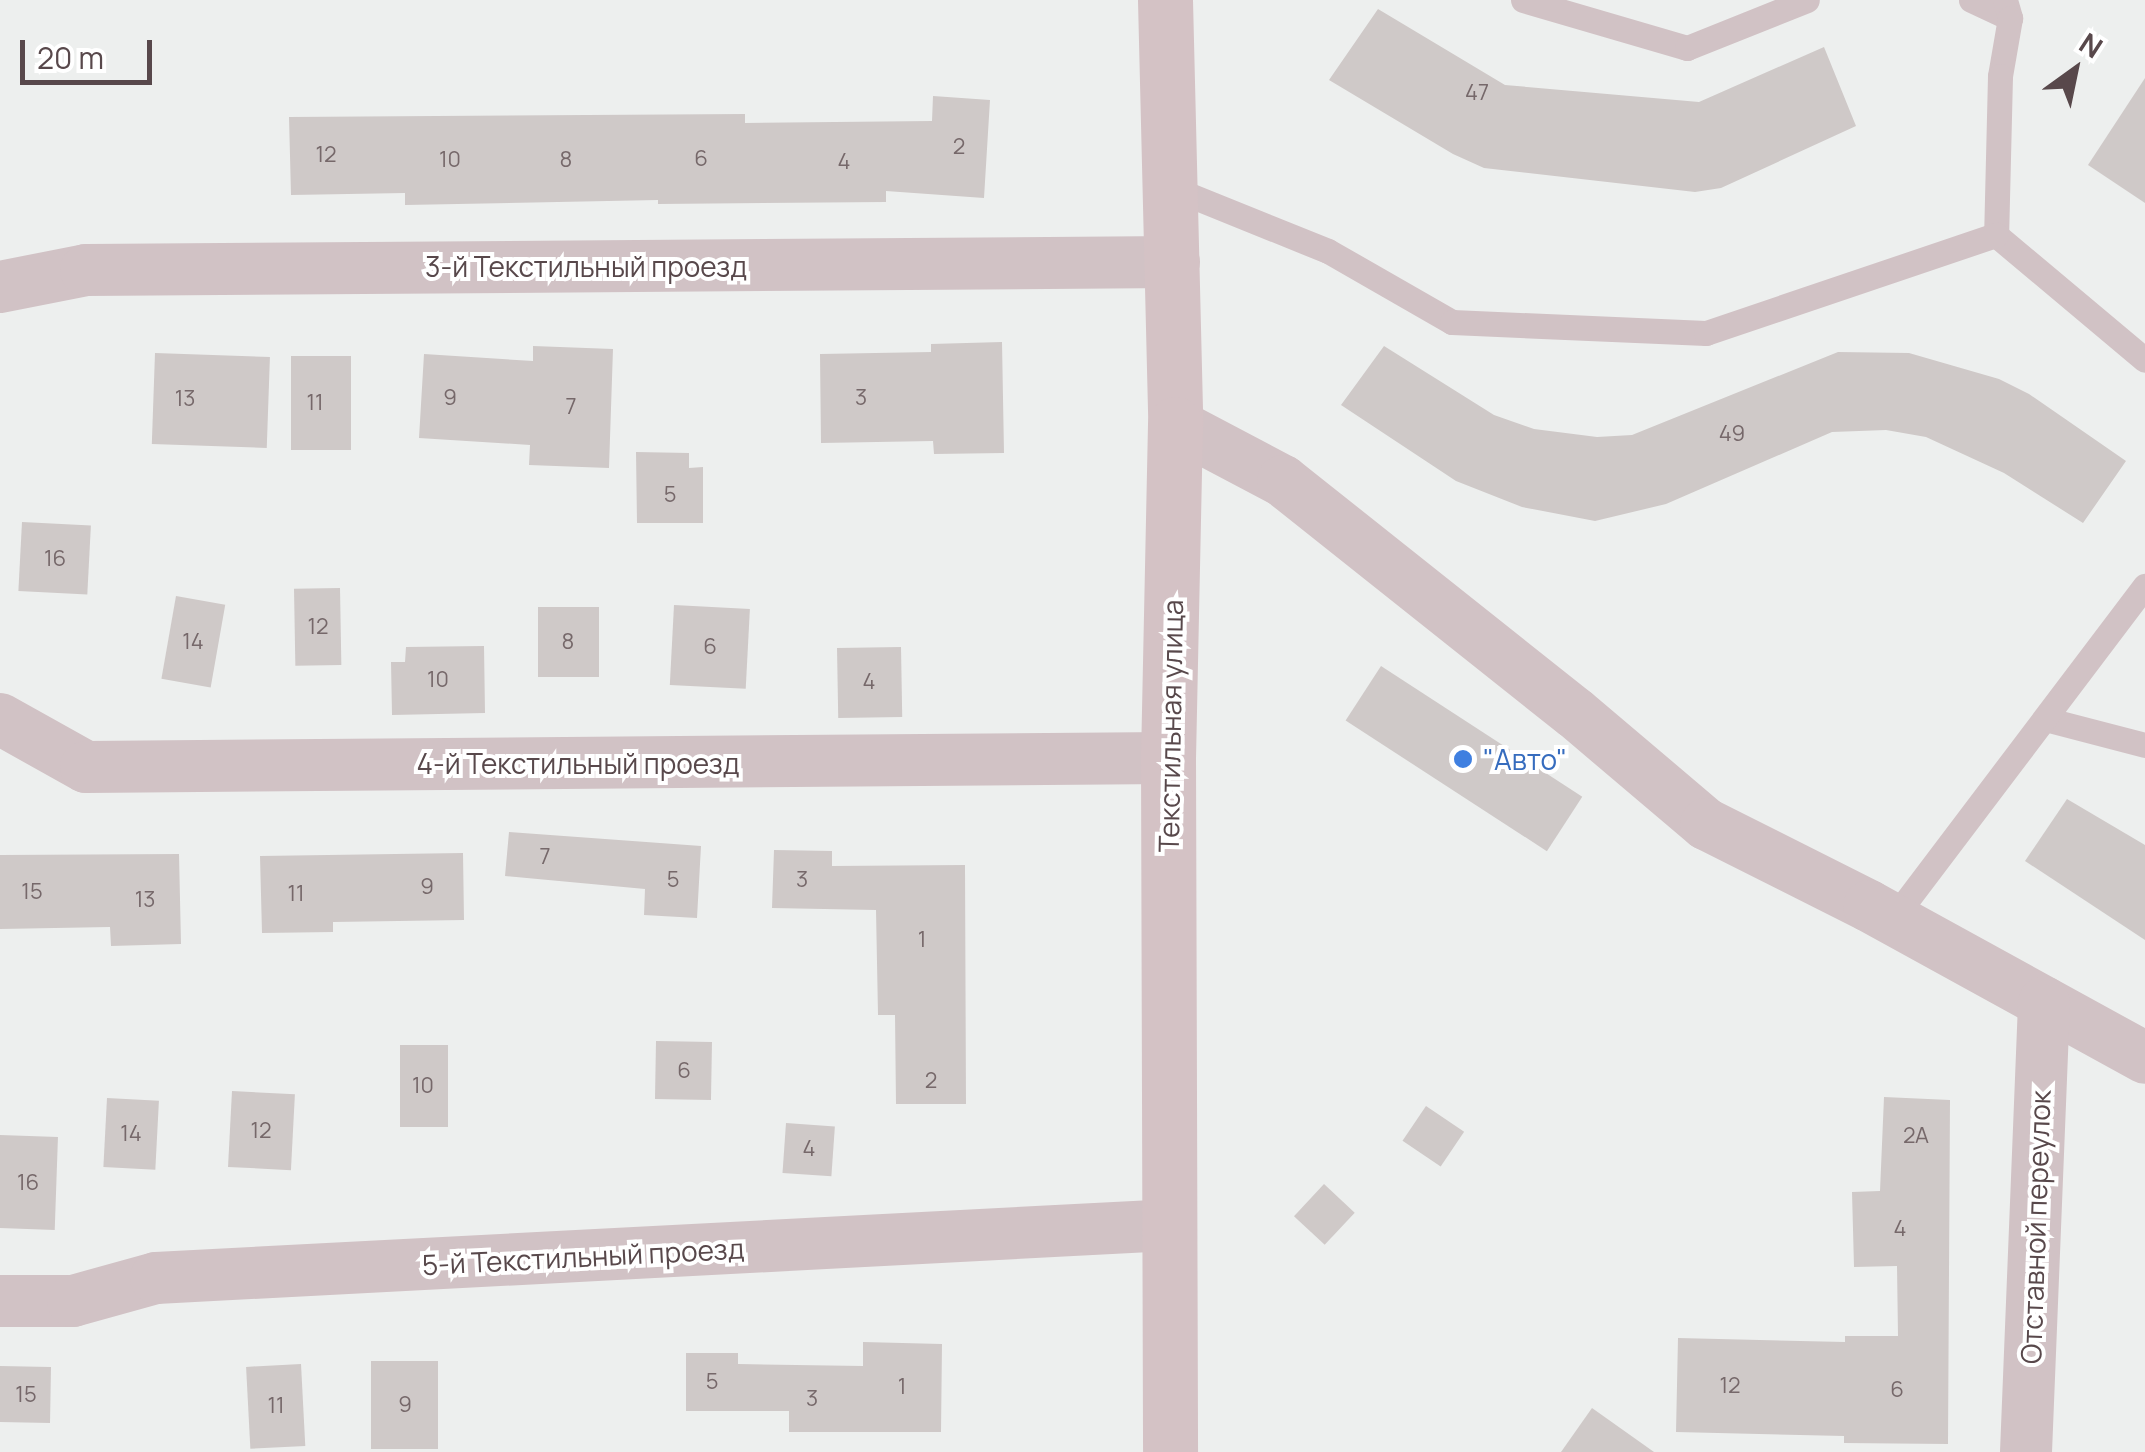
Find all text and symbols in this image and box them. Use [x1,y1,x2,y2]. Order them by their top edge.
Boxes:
scale bar [25,20,158,82]
north arrow [2025,20,2125,120]
text: N [2073,23,2110,66]
text: 20 m [37,37,104,78]
house number: 47 [1465,80,1489,106]
house number: 2 [953,134,965,160]
house number: 12 [315,142,337,168]
house number: 6 [694,146,708,172]
house number: 10 [439,147,461,173]
house number: 8 [560,147,572,173]
house number: 4 [838,149,850,175]
street label: 3-й Текстильный проезд [425,249,747,283]
house number: 9 [443,385,457,411]
house number: 3 [855,385,867,411]
house number: 13 [175,386,195,412]
house number: 11 [306,390,324,416]
house number: 7 [565,394,577,420]
house number: 49 [1719,421,1745,447]
house number: 5 [664,482,676,508]
house number: 16 [44,546,66,572]
street label: Текстильная улица [1151,599,1189,853]
house number: 12 [307,614,329,640]
house number: 14 [182,629,204,655]
house number: 8 [562,629,574,655]
house number: 6 [703,634,717,660]
house number: 10 [427,667,449,693]
house number: 4 [863,669,875,695]
place label: "Авто" [1483,742,1567,776]
street label: 4-й Текстильный проезд [416,746,740,780]
marker: "Авто" [1452,748,1474,770]
house number: 7 [539,844,551,870]
house number: 5 [667,867,679,893]
house number: 3 [796,867,808,893]
house number: 9 [420,874,434,900]
house number: 15 [21,879,43,905]
house number: 11 [287,881,305,907]
house number: 13 [135,887,155,913]
house number: 1 [918,927,926,953]
house number: 6 [677,1058,691,1084]
house number: 2 [925,1068,937,1094]
house number: 10 [412,1073,434,1099]
street label: Отставной переулок [2013,1090,2057,1364]
house number: 12 [250,1118,272,1144]
house number: 14 [120,1121,142,1147]
house number: 2А [1903,1123,1929,1149]
house number: 4 [803,1136,815,1162]
house number: 16 [17,1170,39,1196]
house number: 4 [1894,1216,1906,1242]
street label: 5-й Текстильный проезд [421,1231,745,1281]
house number: 5 [706,1369,718,1395]
house number: 12 [1719,1373,1741,1399]
house number: 1 [898,1374,906,1400]
house number: 6 [1890,1377,1904,1403]
house number: 15 [15,1382,37,1408]
house number: 3 [806,1386,818,1412]
house number: 9 [398,1392,412,1418]
house number: 11 [267,1393,285,1419]

